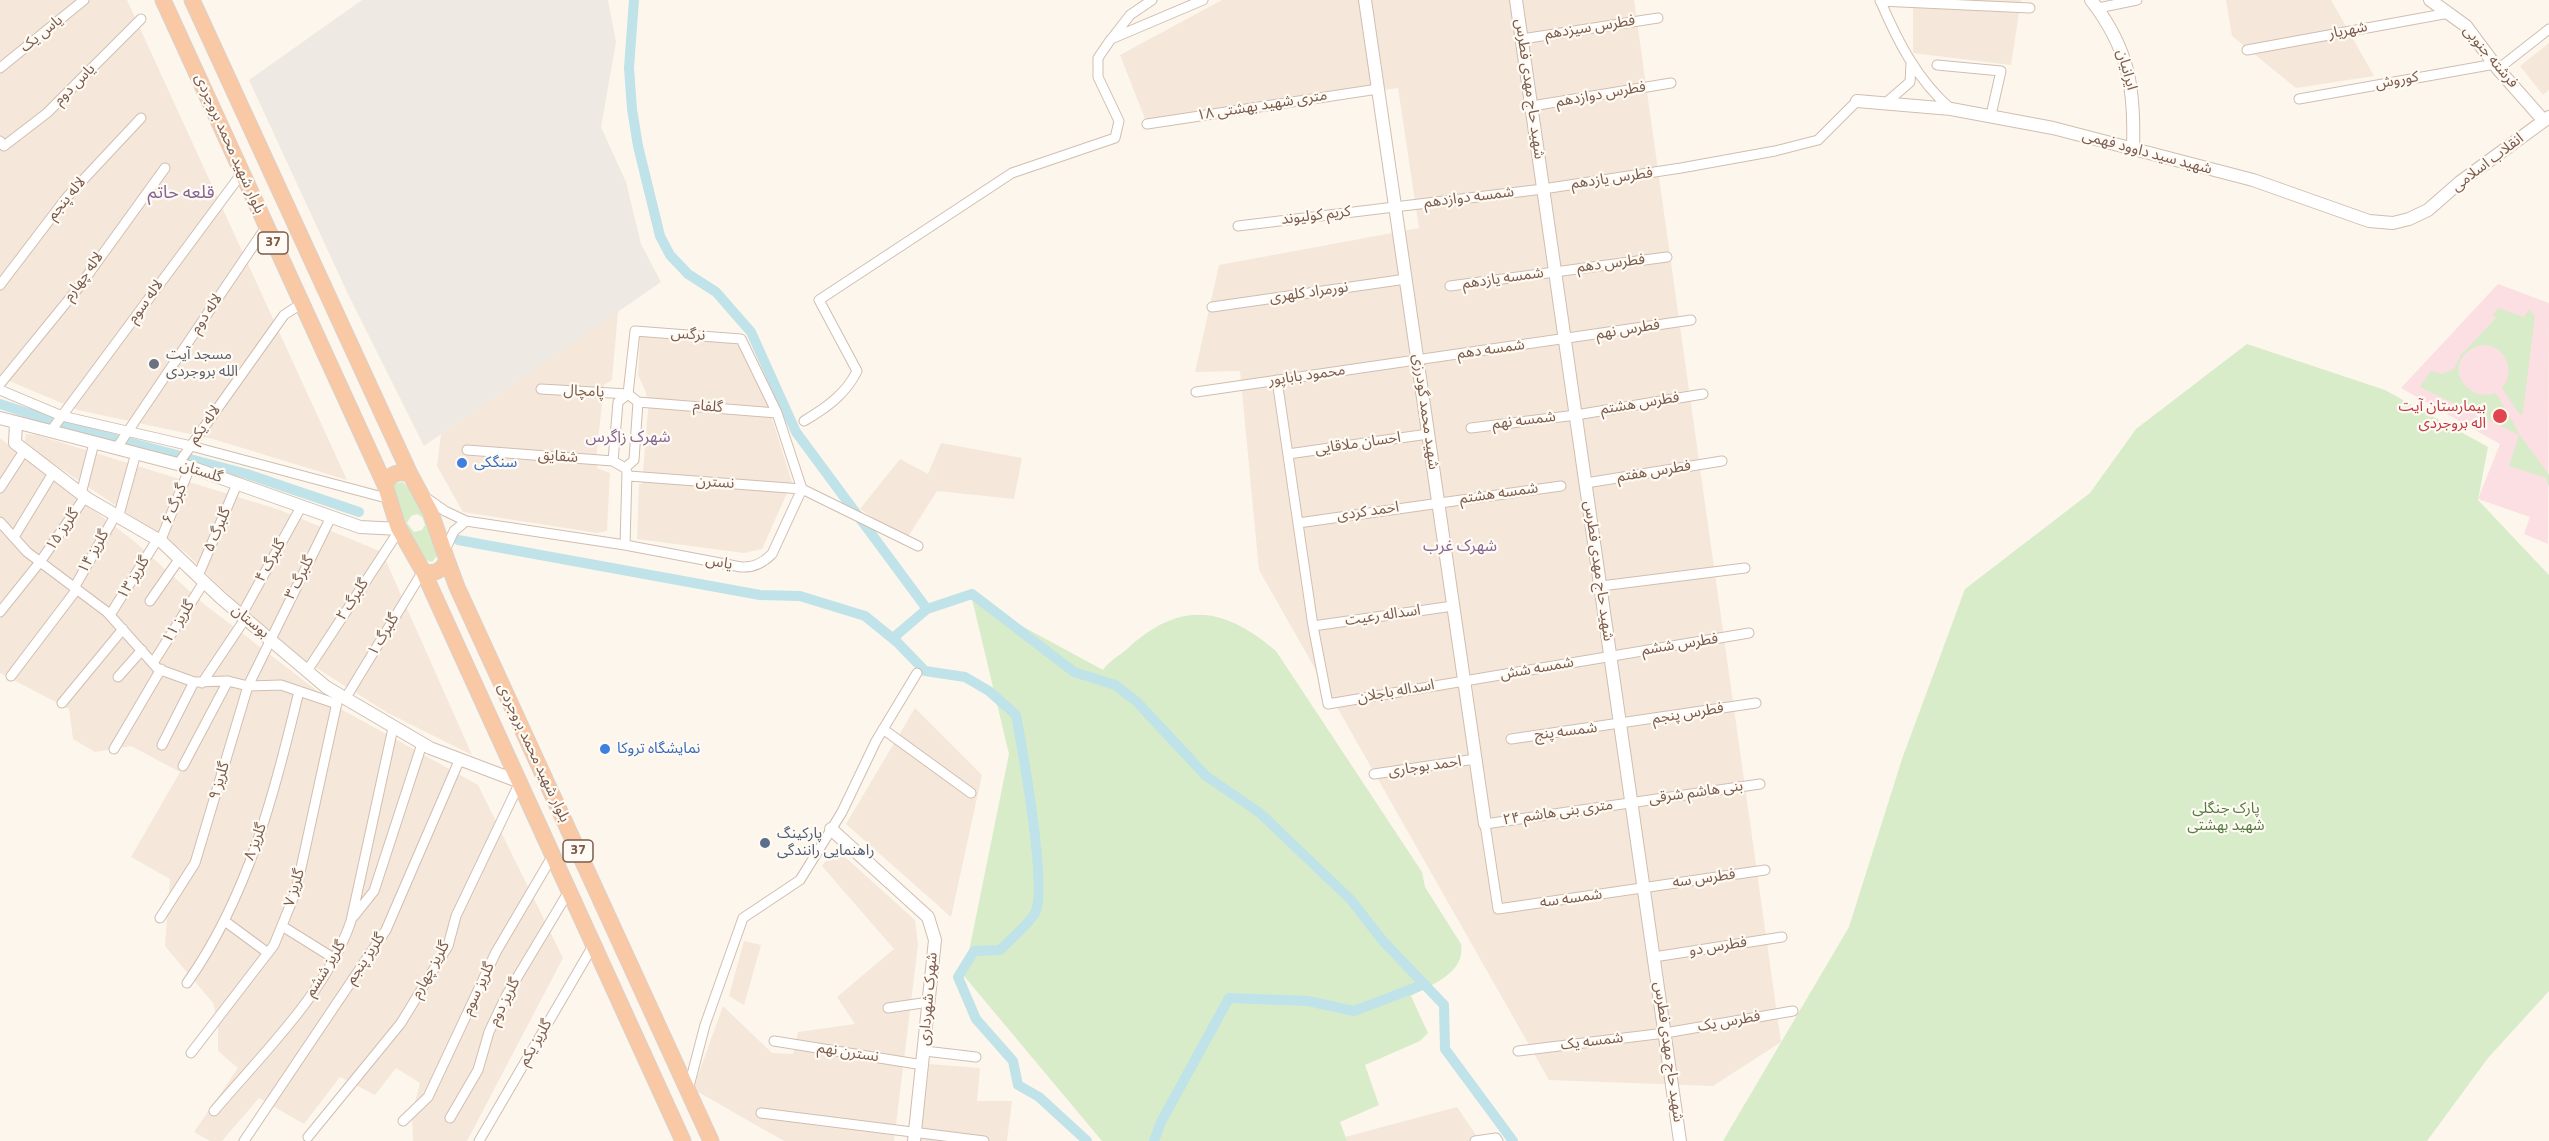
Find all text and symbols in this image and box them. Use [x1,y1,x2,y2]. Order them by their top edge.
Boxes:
street label: یاس یک [17,11,67,57]
street label: فطرس سیزدهم [1543,12,1637,44]
street label: شهید حاج مهدی فطرس [1510,18,1548,160]
street label: شهریار [2327,18,2369,44]
street label: فرشته جنوبی [2459,22,2521,92]
street label: ایرانیان [2112,48,2140,92]
street label: یاس دوم [50,60,100,110]
street label: کوروش [2374,68,2420,94]
street label: بلوار شهید محمد بروجردی [190,71,268,217]
street label: فطرس دوازدهم [1555,78,1647,112]
street label: ۱۸ متری شهید بهشتی [1195,87,1329,125]
street label: شهید سید داوود فهمی [2080,127,2214,179]
street label: انقلاب اسلامی [2448,130,2528,196]
street label: فطرس یازدهم [1570,164,1654,194]
street label: لاله پنجم [44,174,90,224]
district label: قلعه حاتم [148,183,214,205]
street label: شمسه دوازدهم [1423,184,1515,212]
street label: کریم کولیوند [1280,203,1352,229]
road number: 37 [258,232,288,254]
street label: لاله چهارم [60,249,108,305]
street label: فطرس دهم [1576,251,1646,277]
street label: شمسه یازدهم [1461,264,1545,294]
street label: لاله سوم [124,277,168,327]
street label: نورمراد کلهری [1269,279,1349,307]
street label: لاله دوم [187,291,227,337]
street label: فطرس نهم [1595,316,1661,344]
street label: نرگس [670,325,706,345]
street label: شمسه دهم [1456,336,1526,364]
place label: مسجد آیت الله بروجردی [166,346,238,381]
street label: شهید محمد گودرزی [1408,353,1442,471]
marker: مسجد آیت الله بروجردی [147,357,161,371]
street label: محمود باباپور [1267,362,1347,390]
street label: پامچال [563,382,605,402]
street label: فطرس هشتم [1599,389,1681,419]
street label: گلفام [692,397,724,417]
place label: بیمارستان آیت اله بروجردی [2399,398,2486,433]
street label: لاله یکم [185,402,225,448]
marker: بیمارستان آیت اله بروجردی [2491,407,2509,425]
street label: شمسه نهم [1491,408,1557,434]
district label: شهرک زاگرس [586,428,670,448]
street label: احسان ملاقایی [1314,429,1402,459]
street label: شقایق [537,447,579,467]
place label: سنگکی [474,454,517,472]
marker: سنگکی [455,456,469,470]
street label: گلستان [177,457,225,487]
street label: فطرس هفتم [1616,457,1692,487]
street label: نسترن [695,473,735,493]
street label: شمسه هشتم [1459,480,1539,508]
street label: گبرگ ۶ [159,481,191,527]
street label: احمد کردی [1336,499,1400,525]
street label: شهید حاج مهدی فطرس [1579,500,1617,642]
street label: گلریز ۱۵ [42,505,84,555]
street label: گلبرگ ۵ [201,505,235,555]
street label: گلریز ۱۴ [74,527,114,577]
street label: گلبرگ ۴ [252,536,290,586]
district label: شهرک غرب [1423,537,1497,557]
street label: یاس [704,552,734,574]
street label: گلریز ۱۳ [114,553,154,603]
street label: گلبرگ ۳ [281,553,319,603]
street label: گلبرگ ۲ [333,576,373,624]
street label: گلریز ۱۱ [159,597,199,647]
street label: بوستان [228,601,272,643]
street label: اسداله رعیت [1344,602,1422,630]
street label: گلبرگ ۱ [364,611,404,659]
street label: فطرس ششم [1640,630,1720,660]
street label: شمسه شش [1499,654,1575,684]
street label: اسداله باجلان [1356,676,1436,708]
street label: بلوار شهید محمد بروجردی [493,681,573,825]
street label: فطرس پنجم [1651,699,1725,729]
street label: شمسه پنج [1534,719,1598,745]
place label: نمایشگاه تروکا [617,740,700,758]
marker: نمایشگاه تروکا [598,742,612,756]
street label: احمد بوجاری [1387,753,1463,781]
street label: گلریز ۹ [206,760,234,802]
street label: بنی هاشم شرقی [1648,777,1744,809]
street label: ۲۴ متری بنی هاشم [1502,796,1614,830]
park label: پارک جنگلی شهید بهشتی [2187,800,2265,835]
street label: گلریز ۸ [241,821,271,863]
place label: پارکینگ راهنمایی رانندگی [777,825,874,860]
marker: پارکینگ راهنمایی رانندگی [758,836,772,850]
road number: 37 [563,840,593,862]
street label: فطرس سه [1671,866,1737,892]
street label: گلریز ۷ [281,867,309,909]
street label: شمسه سه [1539,886,1603,912]
street label: گلریز پنجم [342,930,390,988]
street label: فطرس دو [1688,934,1748,960]
street label: گلریز ششم [302,938,350,1000]
street label: گلریز چهارم [408,938,454,1002]
street label: شهرک شهرداری [916,952,942,1046]
street label: گلریز سوم [459,960,499,1018]
street label: گلریز دوم [485,975,525,1029]
street label: شهید حاج مهدی فطرس [1649,981,1687,1123]
street label: فطرس یک [1696,1008,1762,1036]
street label: گلریز یکم [516,1017,556,1069]
street label: شمسه یک [1560,1029,1624,1055]
street label: نسترن نهم [816,1039,880,1067]

